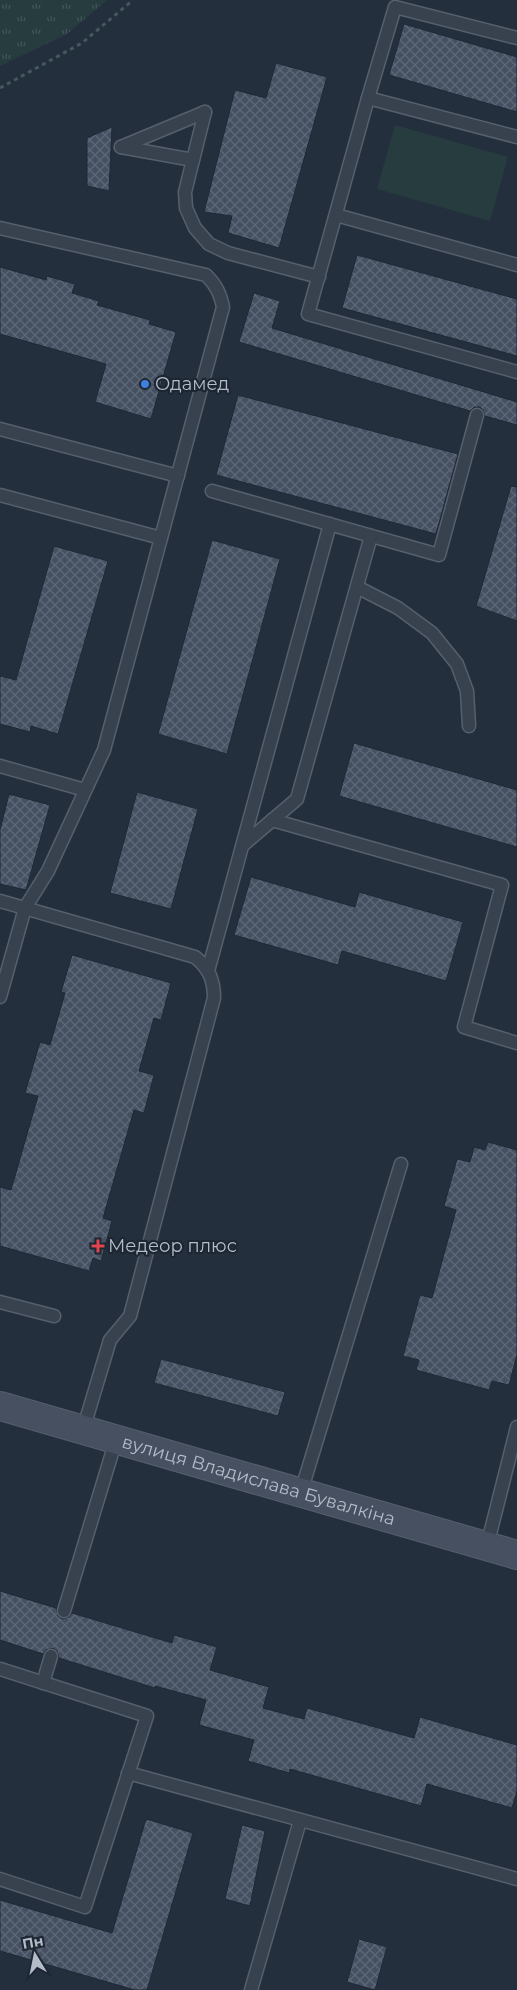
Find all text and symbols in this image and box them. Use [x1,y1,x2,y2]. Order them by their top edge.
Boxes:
place label: Одамед [155,373,229,395]
marker: Одамед [139,378,151,390]
place label: Медеор плюс [108,1235,237,1257]
marker: Медеор плюс [92,1240,104,1252]
street label: вулиця Владислава Бувалкіна [119,1431,398,1530]
north arrow [10,1930,60,1980]
text: Пн [21,1932,45,1953]

